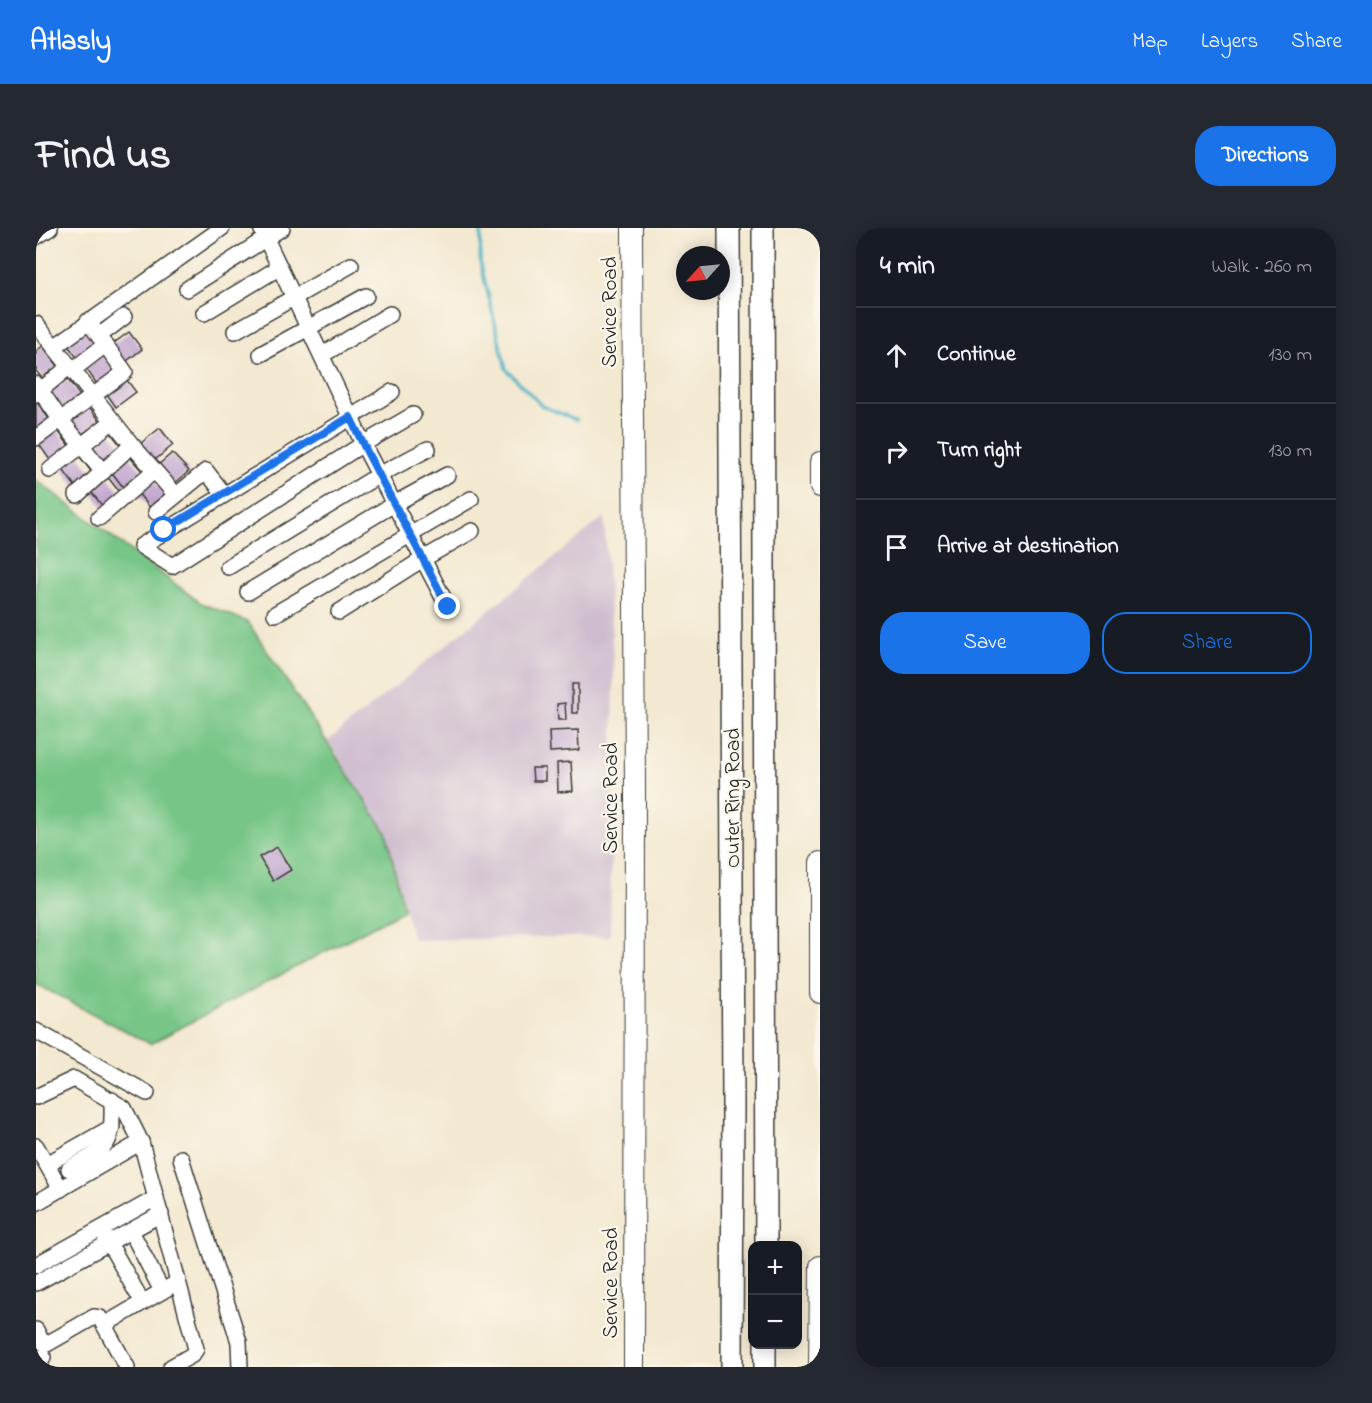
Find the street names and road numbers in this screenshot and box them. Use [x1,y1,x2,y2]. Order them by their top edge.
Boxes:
street label: Service Road [596,256,626,367]
street label: Outer Ring Road [719,728,751,868]
street label: Service Road [597,742,627,853]
street label: Service Road [597,1227,627,1338]

